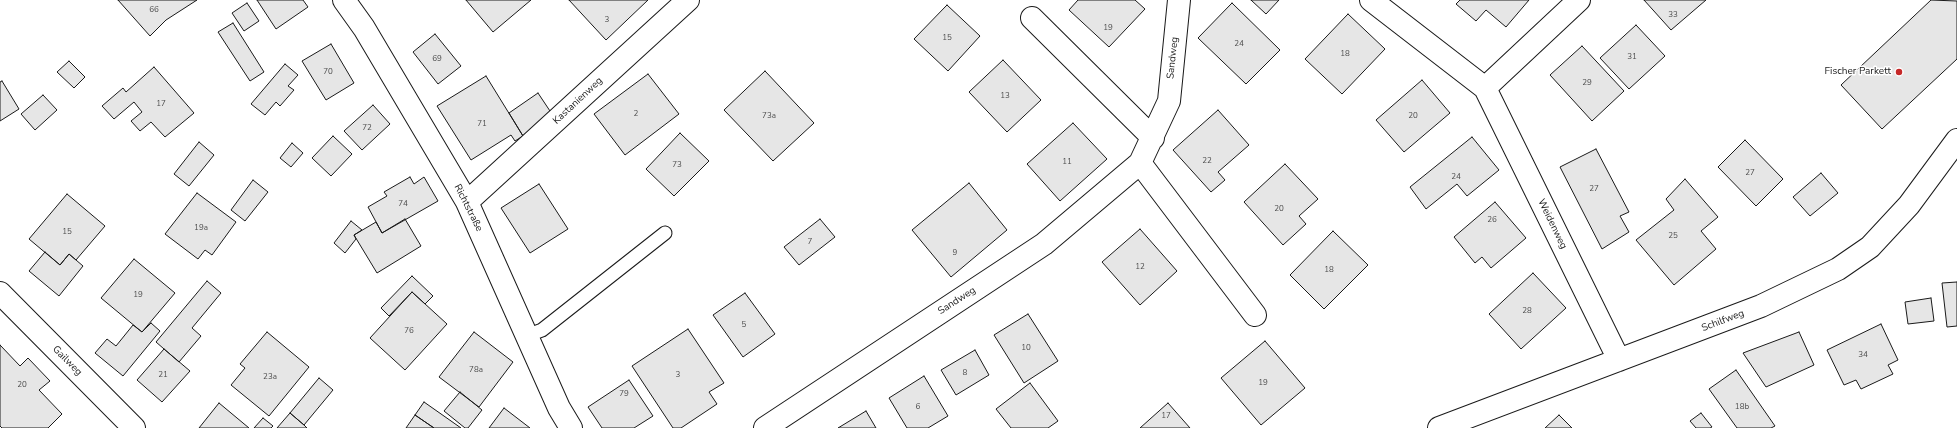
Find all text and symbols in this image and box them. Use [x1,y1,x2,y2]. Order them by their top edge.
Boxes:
house number: 66 [149,5,159,15]
house number: 33 [1668,10,1678,20]
house number: 3 [605,15,609,25]
house number: 19 [1103,23,1113,33]
house number: 15 [942,33,952,43]
street label: Sandweg [1165,36,1181,80]
house number: 24 [1234,39,1244,49]
house number: 18 [1340,49,1350,59]
house number: 31 [1627,52,1637,62]
house number: 69 [432,54,442,64]
place label: Fischer Parkett [1825,66,1891,78]
house number: 70 [323,67,333,77]
marker: Fischer Parkett [1894,67,1904,77]
street label: Kastanienweg [551,75,605,127]
house number: 29 [1582,78,1592,88]
house number: 13 [1000,91,1010,101]
house number: 17 [156,99,166,109]
house number: 2 [634,109,638,119]
house number: 73a [762,111,776,121]
house number: 20 [1408,111,1418,121]
house number: 71 [477,119,487,129]
house number: 72 [362,123,372,133]
house number: 22 [1202,156,1212,166]
house number: 11 [1062,157,1072,167]
house number: 73 [672,160,682,170]
house number: 27 [1745,168,1755,178]
house number: 24 [1451,172,1461,182]
street label: Richtstraße [451,182,485,234]
house number: 27 [1589,184,1599,194]
street label: Weidenweg [1535,197,1569,251]
house number: 74 [398,199,408,209]
house number: 20 [1274,204,1284,214]
house number: 26 [1487,215,1497,225]
house number: 19a [194,223,208,233]
house number: 15 [62,227,72,237]
house number: 25 [1668,231,1678,241]
house number: 7 [808,237,812,247]
house number: 9 [953,248,957,258]
house number: 12 [1135,262,1145,272]
house number: 18 [1324,265,1334,275]
street label: Sandweg [936,284,978,318]
house number: 19 [133,290,143,300]
house number: 28 [1522,306,1532,316]
street label: Schilfweg [1700,307,1746,335]
house number: 5 [742,320,746,330]
house number: 76 [404,326,414,336]
house number: 10 [1021,343,1031,353]
street label: Gailweg [50,344,84,378]
house number: 34 [1858,350,1868,360]
house number: 78a [469,365,483,375]
house number: 8 [963,368,967,378]
house number: 21 [158,370,168,380]
house number: 3 [676,370,680,380]
house number: 23a [263,372,277,382]
house number: 19 [1258,378,1268,388]
house number: 20 [17,380,27,390]
house number: 79 [619,389,629,399]
house number: 6 [916,402,920,412]
house number: 18b [1735,402,1749,412]
house number: 17 [1161,411,1171,421]

